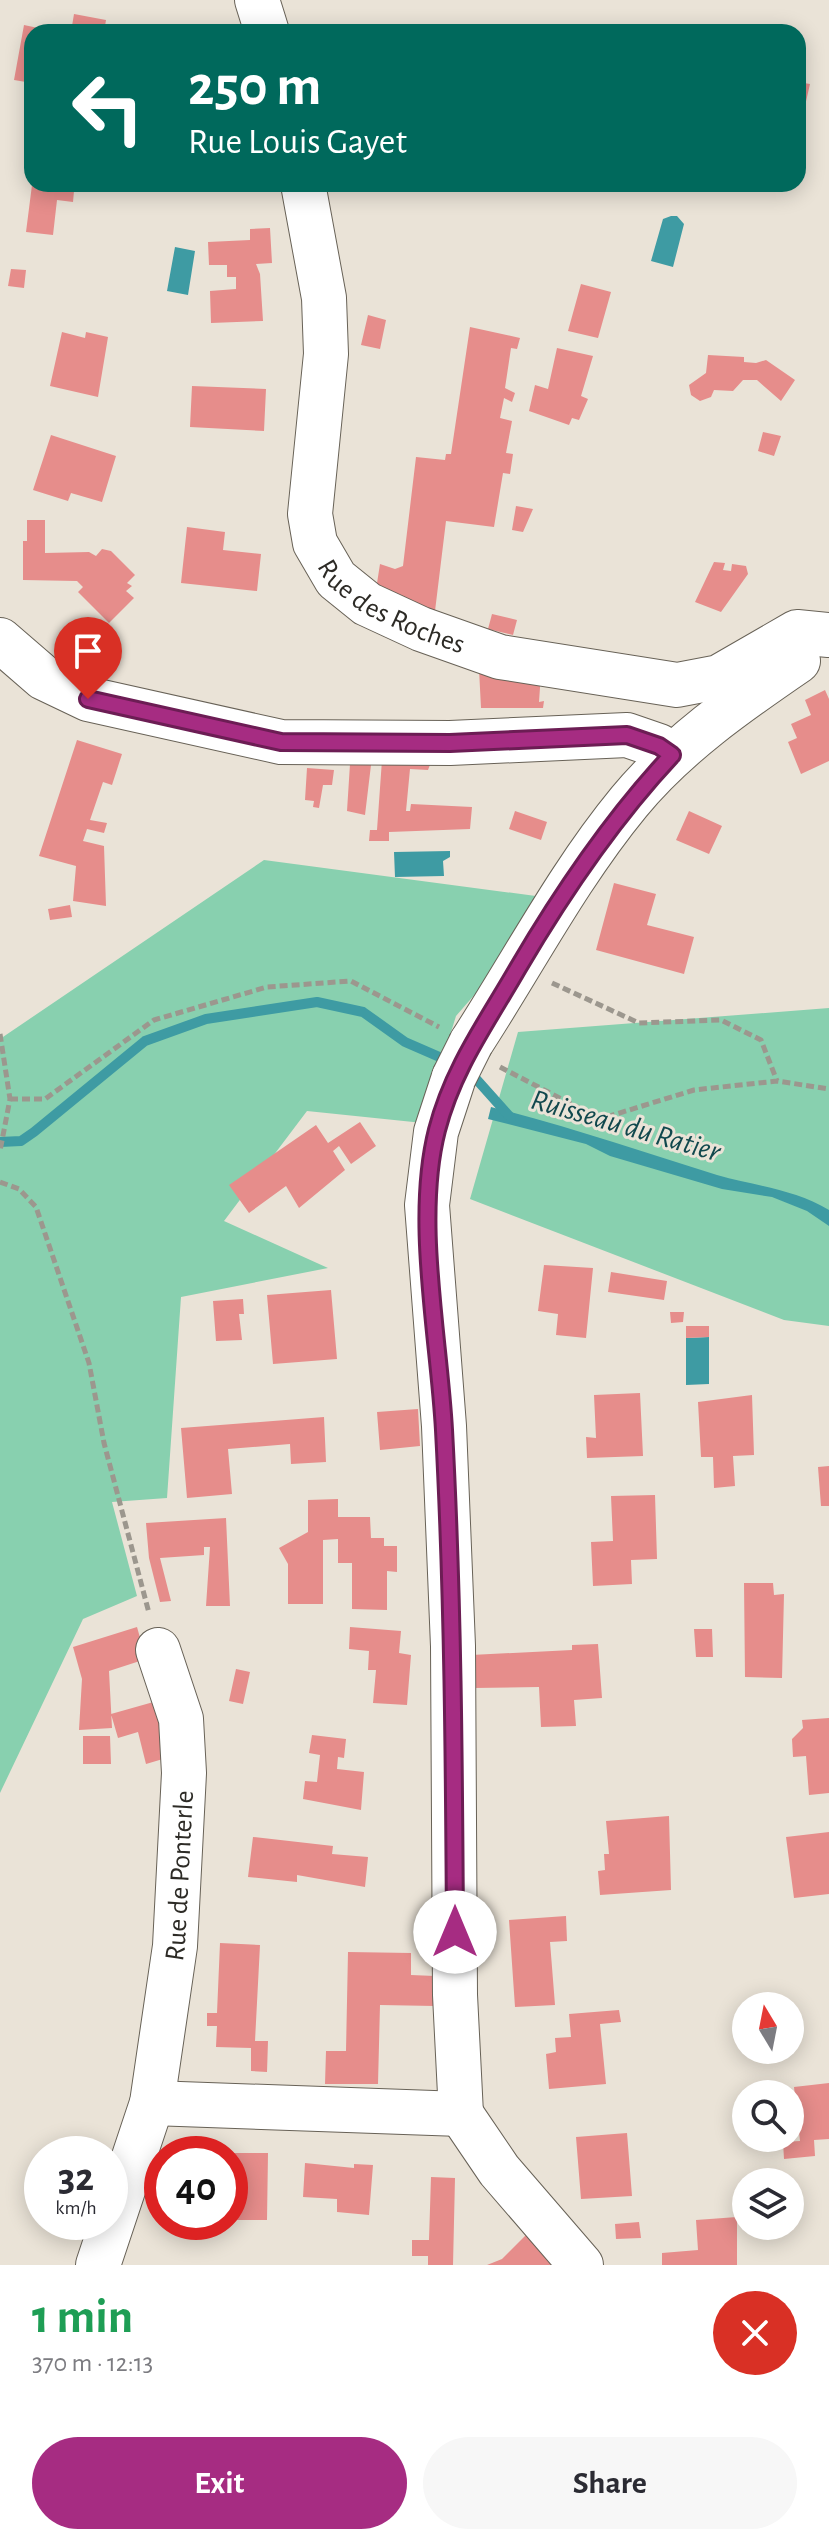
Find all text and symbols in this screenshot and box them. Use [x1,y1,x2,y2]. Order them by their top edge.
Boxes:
icon: left [56,56,160,160]
text: 250 m [188,59,321,115]
text: Rue Louis Gayet [188,124,407,160]
street label: Rue des Roches [312,555,468,659]
pin [54,617,122,699]
icon: arrive [66,629,110,673]
water label: Ruisseau du Ratier [528,1085,725,1168]
street label: Rue de Ponterle [161,1790,199,1963]
position arrow [413,1890,497,1974]
north arrow [732,1992,804,2064]
map controls [732,1992,804,2240]
button: search [732,2080,804,2152]
speed limit sign: 40 [144,2136,248,2240]
text: 32 [58,2158,94,2198]
button: layers [732,2168,804,2240]
text: km/h [55,2198,97,2218]
button: close [713,2291,797,2375]
text: 1 min [32,2294,133,2342]
text: 370 m · 12:13 [32,2350,153,2376]
button: Exit [32,2437,407,2529]
button: Share [423,2437,797,2529]

